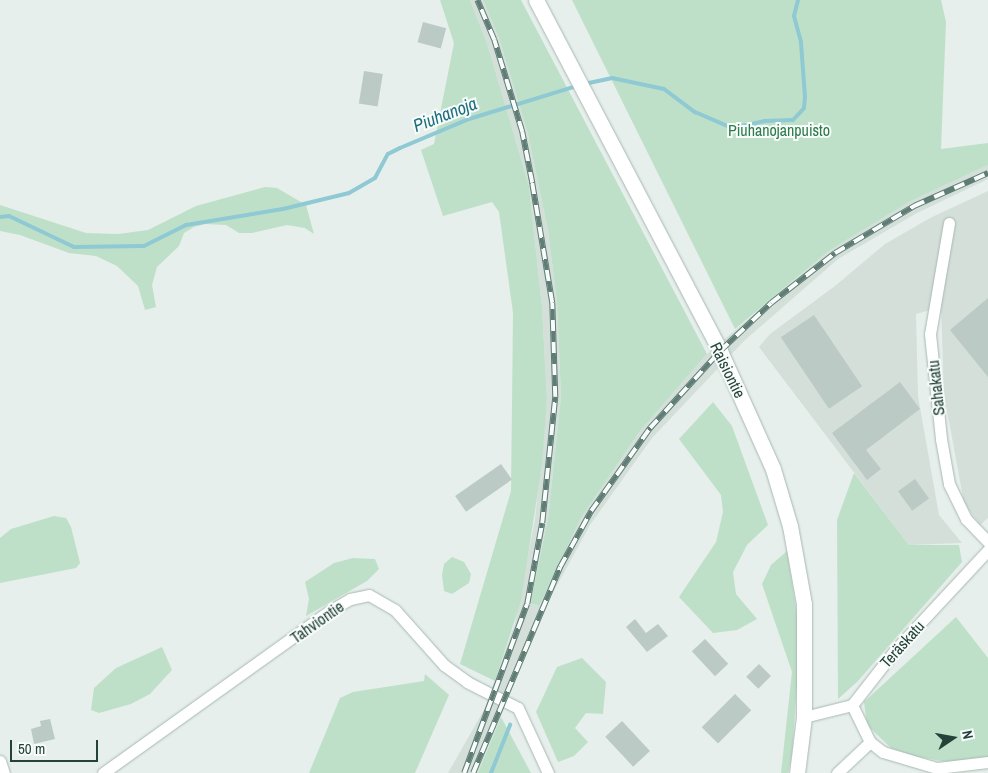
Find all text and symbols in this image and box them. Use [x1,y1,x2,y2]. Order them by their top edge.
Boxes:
water label: Piuhanoja [410,93,480,137]
park label: Piuhanojanpuisto [728,120,830,140]
street label: Raisiontie [706,339,750,401]
street label: Sahakatu [924,359,948,417]
street label: Tahviontie [287,597,347,647]
street label: Teräskatu [876,616,928,672]
north arrow [928,713,978,763]
text: N [958,729,977,741]
scale bar [12,730,100,762]
text: 50 m [18,738,45,759]

